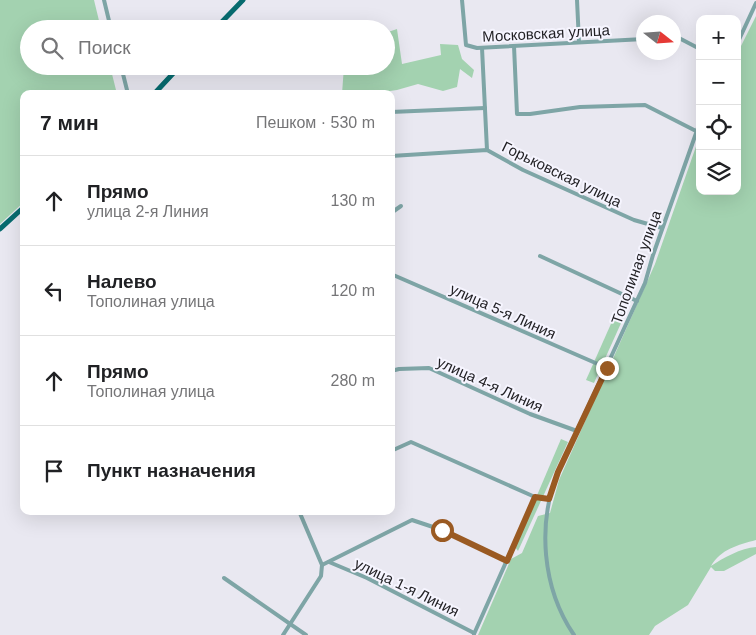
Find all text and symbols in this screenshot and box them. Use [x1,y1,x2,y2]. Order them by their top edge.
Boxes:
north arrow [636,15,681,60]
map controls [696,15,741,195]
button: + [696,15,741,60]
search box [20,20,395,75]
street label: Московская улица [482,21,611,45]
icon: search [38,34,66,62]
text: Поиск [78,37,131,58]
button: − [696,60,741,105]
button: locate [696,105,741,150]
text: 7 мин [40,111,99,134]
text: Пешком · 530 m [256,114,375,131]
street label: Горьковская улица [500,138,625,211]
button: layers [696,150,741,195]
text: Прямо [87,181,149,202]
icon: ahead [40,187,68,215]
text: 130 m [331,192,375,209]
text: улица 2-я Линия [87,203,209,220]
street label: Тополиная улица [608,207,665,326]
text: Налево [87,271,157,292]
icon: left [40,277,68,305]
street label: улица 5-я Линия [447,280,559,342]
text: 120 m [331,282,375,299]
text: Тополиная улица [87,293,215,310]
street label: улица 4-я Линия [434,353,546,415]
route end [596,357,619,380]
text: Прямо [87,361,149,382]
icon: ahead [40,367,68,395]
text: 280 m [331,372,375,389]
text: Тополиная улица [87,383,215,400]
icon: arrive [40,457,68,485]
text: Пункт назначения [87,460,256,481]
route start [431,519,454,542]
street label: улица 1-я Линия [352,554,462,620]

